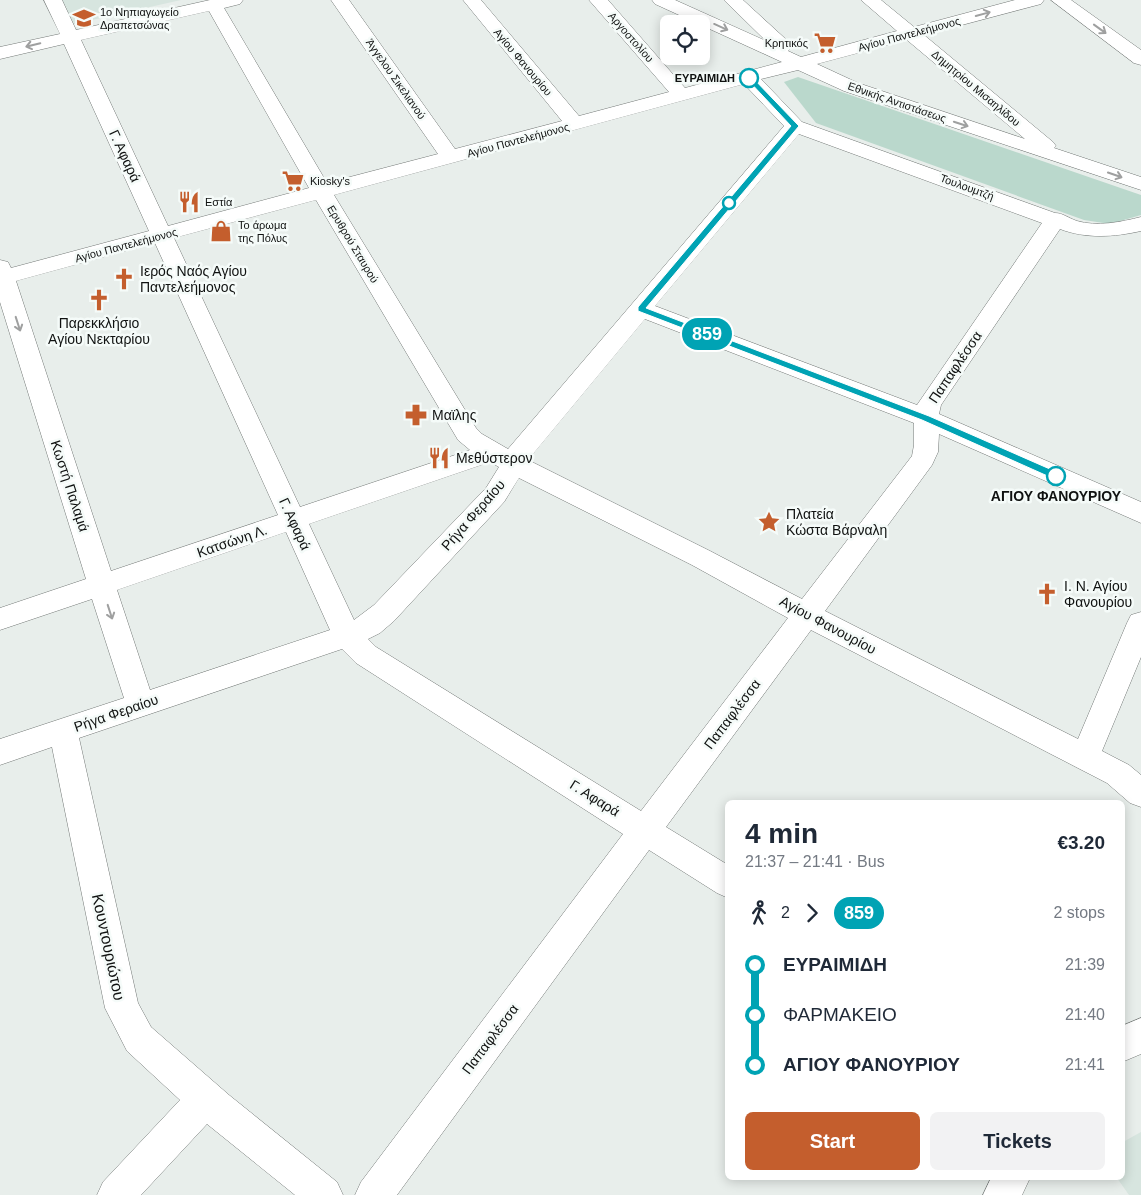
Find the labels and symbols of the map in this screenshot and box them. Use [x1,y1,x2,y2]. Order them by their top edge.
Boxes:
school or university icon: 1ο Νηπιαγωγείο Δραπετσώνας [71,5,97,31]
place label: 1ο Νηπιαγωγείο Δραπετσώνας [100,6,179,31]
one-way arrow [975,9,991,19]
street label: Αργοστολίου [606,10,656,64]
street label: Αγίου Παντελεήμονος [857,15,961,53]
one-way arrow [714,22,729,32]
one-way arrow [1093,24,1107,34]
street label: Αγίου Φανουρίου [491,26,555,98]
supermarket icon: Κρητικός [812,30,838,56]
street label: Άγγελου Σικελιανού [364,37,428,121]
place label: Κρητικός [765,37,808,49]
one-way arrow [25,41,41,50]
street label: Δημητρίου Μισαηλίδου [930,48,1022,128]
marker: ΕΥΡΑΙΜΙΔΗ [739,68,759,88]
place label: ΕΥΡΑΙΜΙΔΗ [675,72,735,84]
street label: Εθνικής Αντιστάσεως [846,80,948,124]
one-way arrow [952,119,968,129]
street label: Αγίου Παντελεήμονος [466,121,570,159]
street label: Γ. Αφαρά [106,127,144,185]
supermarket icon: Kiosky's [280,168,306,194]
one-way arrow [1106,171,1122,180]
street label: Τουλουμτζή [938,172,996,202]
place label: Kiosky's [310,175,350,187]
restaurant icon: Εστία [176,189,202,215]
place label: Εστία [205,196,233,208]
unlabelled marker [722,196,736,210]
street label: Ερυθρού Σταυρού [325,203,381,285]
shop icon: Το άρωμα της Πόλυς [208,218,234,244]
place label: Το άρωμα της Πόλυς [238,219,287,244]
street label: Αγίου Παντελεήμονος [74,226,178,264]
place label: Ιερός Ναός Αγίου Παντελεήμονος [140,263,247,295]
church icon: Ιερός Ναός Αγίου Παντελεήμονος [111,266,137,292]
church icon: Παρεκκλήσιο Αγίου Νεκταρίου [86,287,112,313]
place label: Παρεκκλήσιο Αγίου Νεκταρίου [48,315,150,347]
one-way arrow [14,316,23,331]
line badge: 859 [678,318,736,350]
street label: Παπαφλέσσα [925,328,985,406]
pharmacy icon: Μαϊλης [403,402,429,428]
place label: Μαϊλης [432,407,477,423]
street label: Κωστή Παλαμά [48,438,92,534]
restaurant icon: Μεθύστερον [426,445,452,471]
place label: Μεθύστερον [456,450,533,466]
marker: ΑΓΙΟΥ ΦΑΝΟΥΡΙΟΥ [1046,466,1066,486]
street label: Ρήγα Φεραίου [438,476,508,554]
place label: ΑΓΙΟΥ ΦΑΝΟΥΡΙΟΥ [991,488,1122,504]
street label: Γ. Αφαρά [276,495,314,553]
place label: Πλατεία Κώστα Βάρναλη [786,506,887,538]
place icon: Πλατεία Κώστα Βάρναλη [756,509,782,535]
street label: Κατσώνη Λ. [195,522,269,560]
place label: Ι. Ν. Αγίου Φανουρίου [1064,578,1132,610]
church icon: Ι. Ν. Αγίου Φανουρίου [1034,581,1060,607]
street label: Αγίου Φανουρίου [777,593,879,657]
one-way arrow [106,604,116,620]
street label: Παπαφλέσσα [701,676,763,752]
street label: Ρήγα Φεραίου [72,691,160,735]
street label: Γ. Αφαρά [567,776,623,820]
street label: Κουντουριώτου [89,892,128,1002]
street label: Παπαφλέσσα [459,1001,521,1077]

